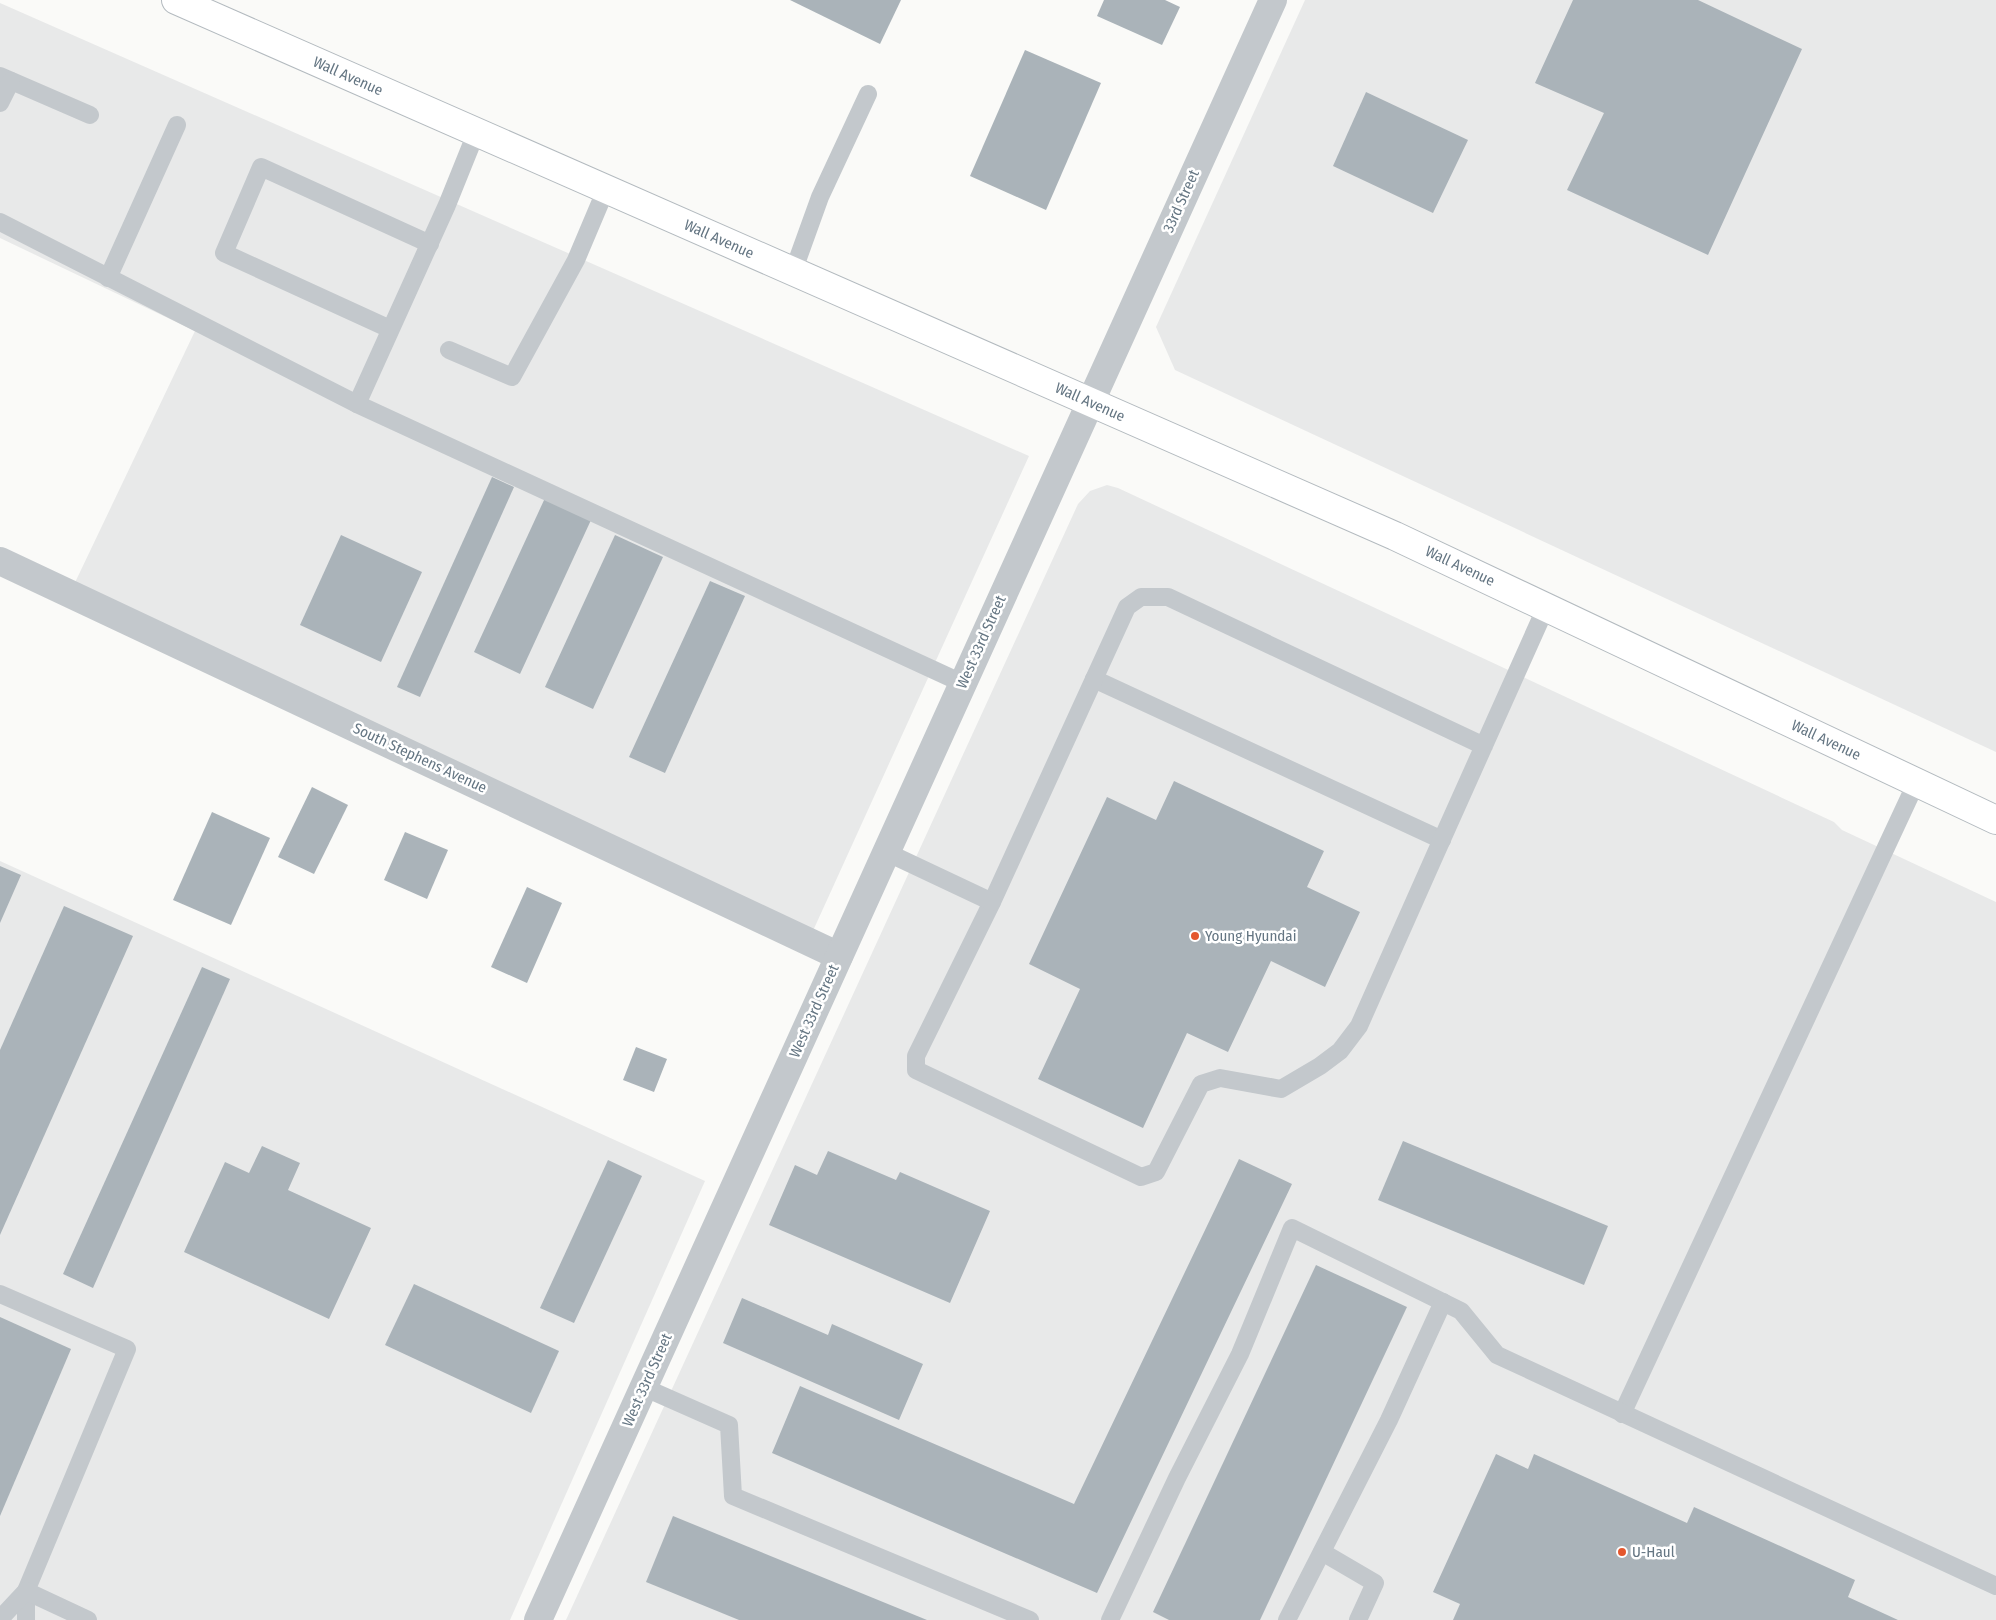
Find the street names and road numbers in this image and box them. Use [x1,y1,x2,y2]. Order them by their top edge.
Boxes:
street label: Wall Avenue [310,53,386,99]
street label: 33rd Street [1159,167,1203,235]
street label: Wall Avenue [681,216,757,262]
street label: Wall Avenue [1052,379,1128,425]
street label: Wall Avenue [1422,542,1498,590]
street label: West 33rd Street [952,593,1010,691]
street label: Wall Avenue [1788,716,1864,764]
street label: South Stephens Avenue [350,719,490,797]
street label: West 33rd Street [785,962,843,1060]
street label: West 33rd Street [618,1331,676,1429]

